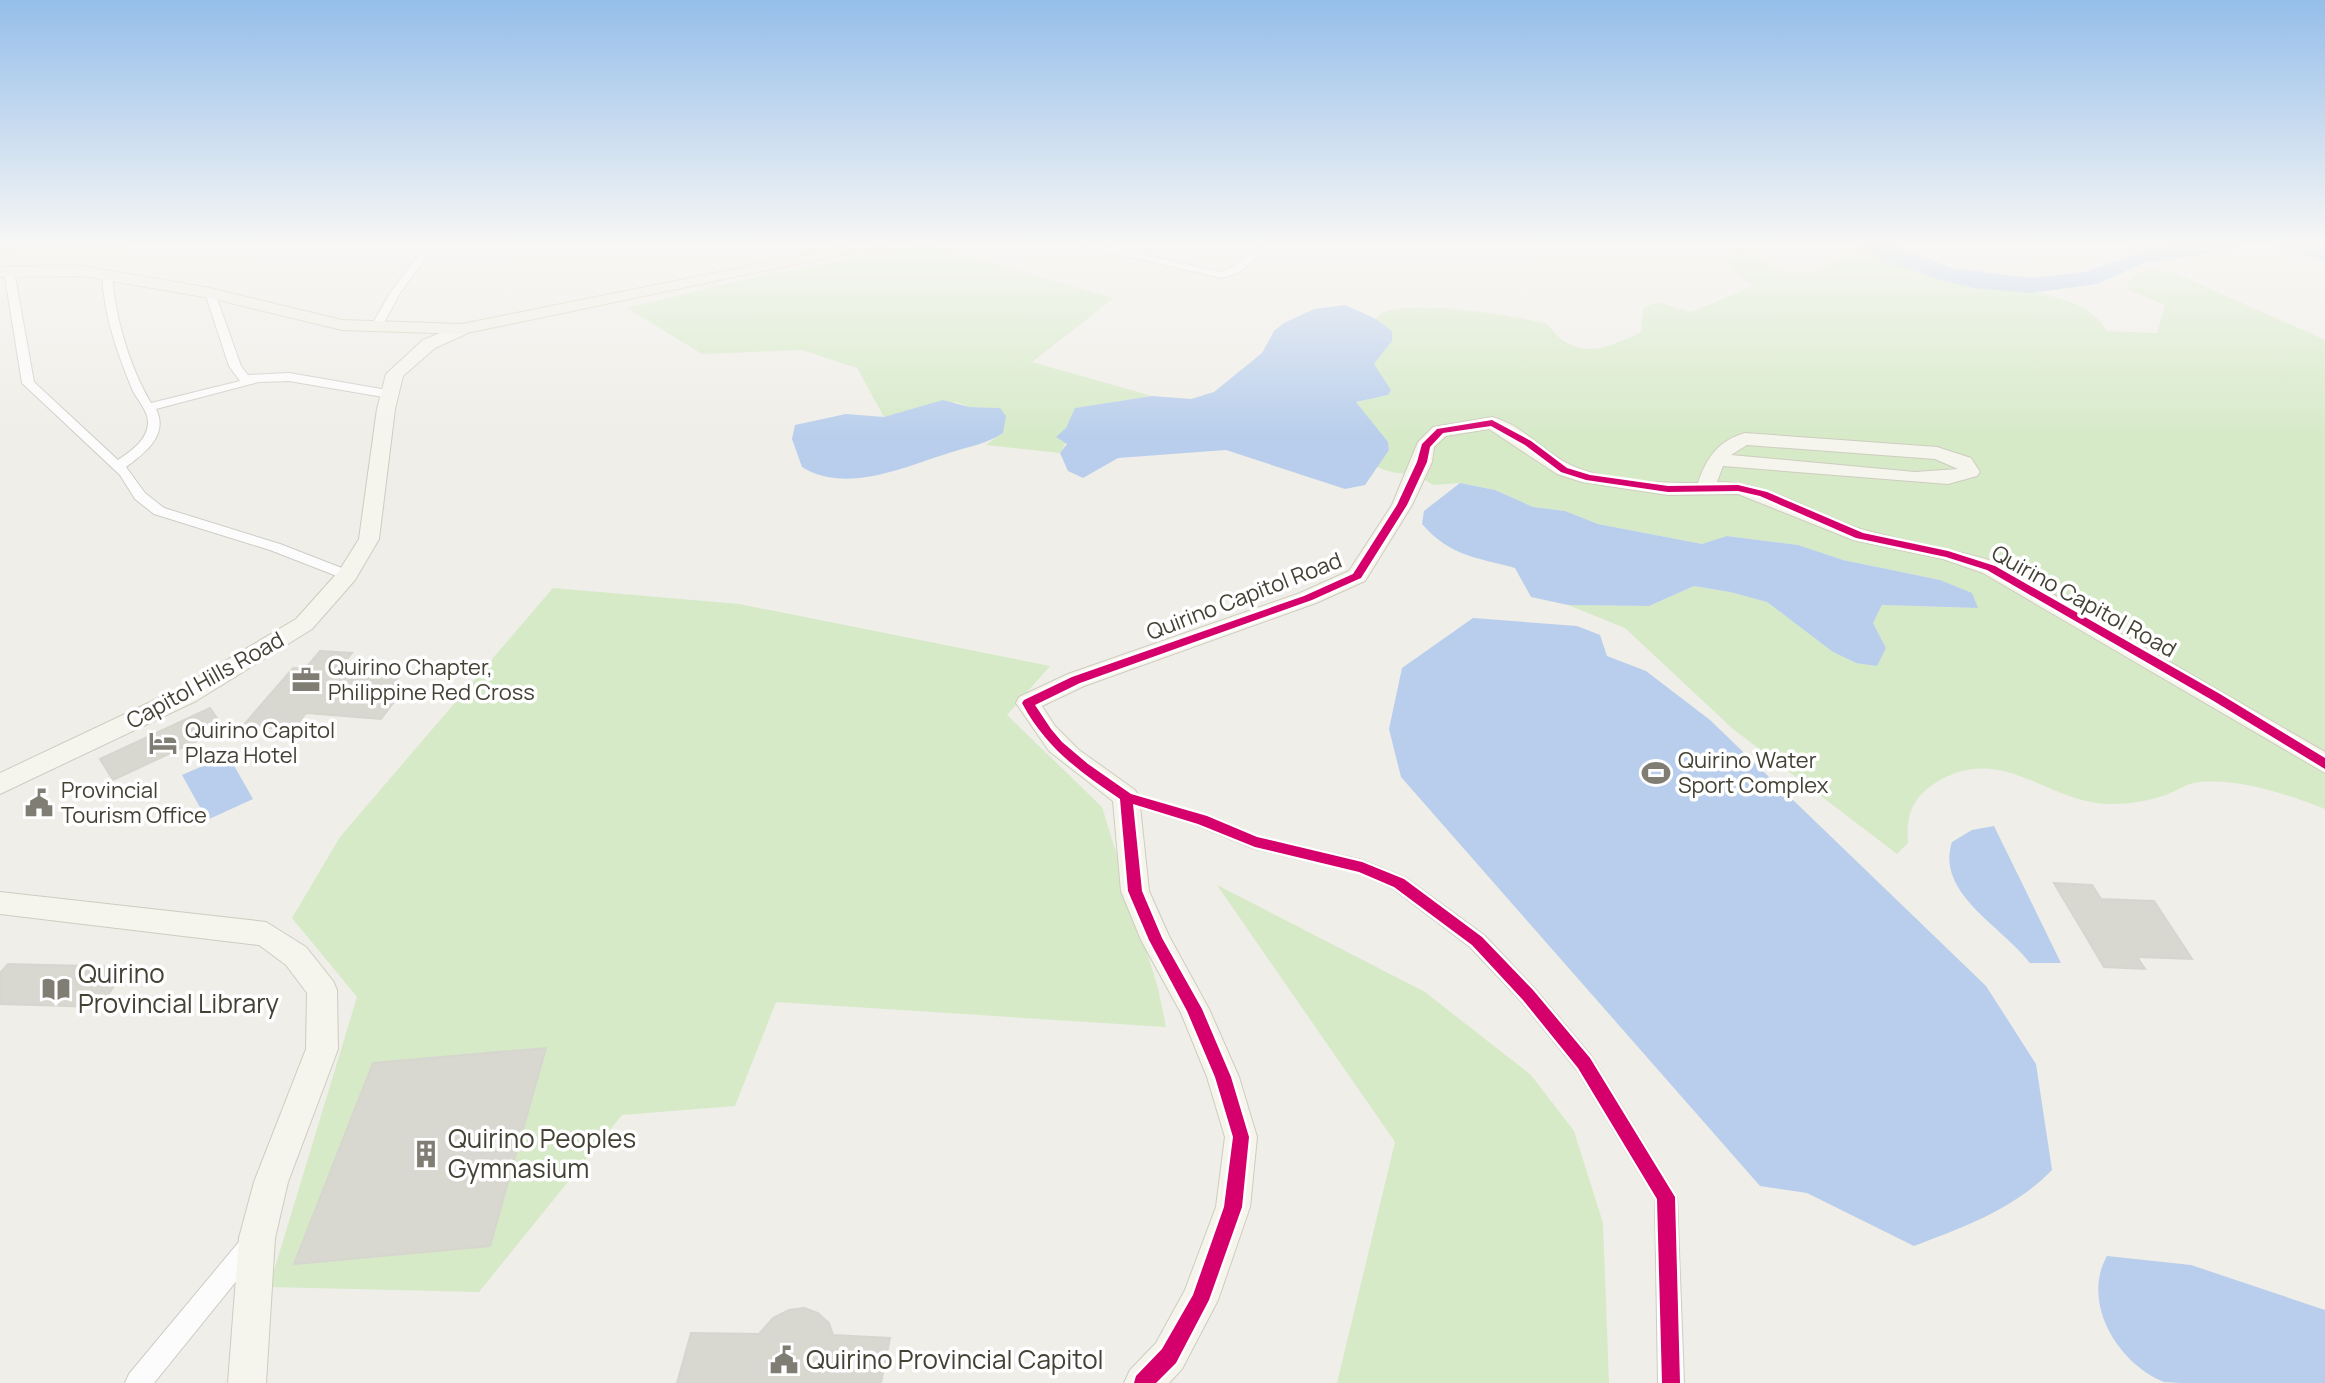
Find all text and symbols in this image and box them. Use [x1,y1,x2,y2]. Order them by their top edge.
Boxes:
street label: Quirino Capitol Road [1986,538,2182,664]
street label: Quirino Capitol Road [1142,545,1346,647]
street label: Capitol Hills Road [121,624,289,736]
place label: Quirino Chapter, Philippine Red Cross [328,652,535,707]
office icon: Quirino Chapter, Philippine Red Cross [291,665,321,695]
place label: Quirino Capitol Plaza Hotel [185,715,335,770]
hotel icon: Quirino Capitol Plaza Hotel [148,728,178,758]
place label: Quirino Water Sport Complex [1678,745,1829,800]
sports icon: Quirino Water Sport Complex [1641,758,1671,788]
place label: Provincial Tourism Office [61,775,207,830]
public building icon: Provincial Tourism Office [24,788,54,818]
place label: Quirino Provincial Library [78,955,279,1021]
library icon: Quirino Provincial Library [41,974,71,1004]
place label: Quirino Peoples Gymnasium [448,1120,636,1186]
building icon: Quirino Peoples Gymnasium [411,1139,441,1169]
place label: Quirino Provincial Capitol [806,1341,1104,1377]
public building icon: Quirino Provincial Capitol [769,1345,799,1375]

